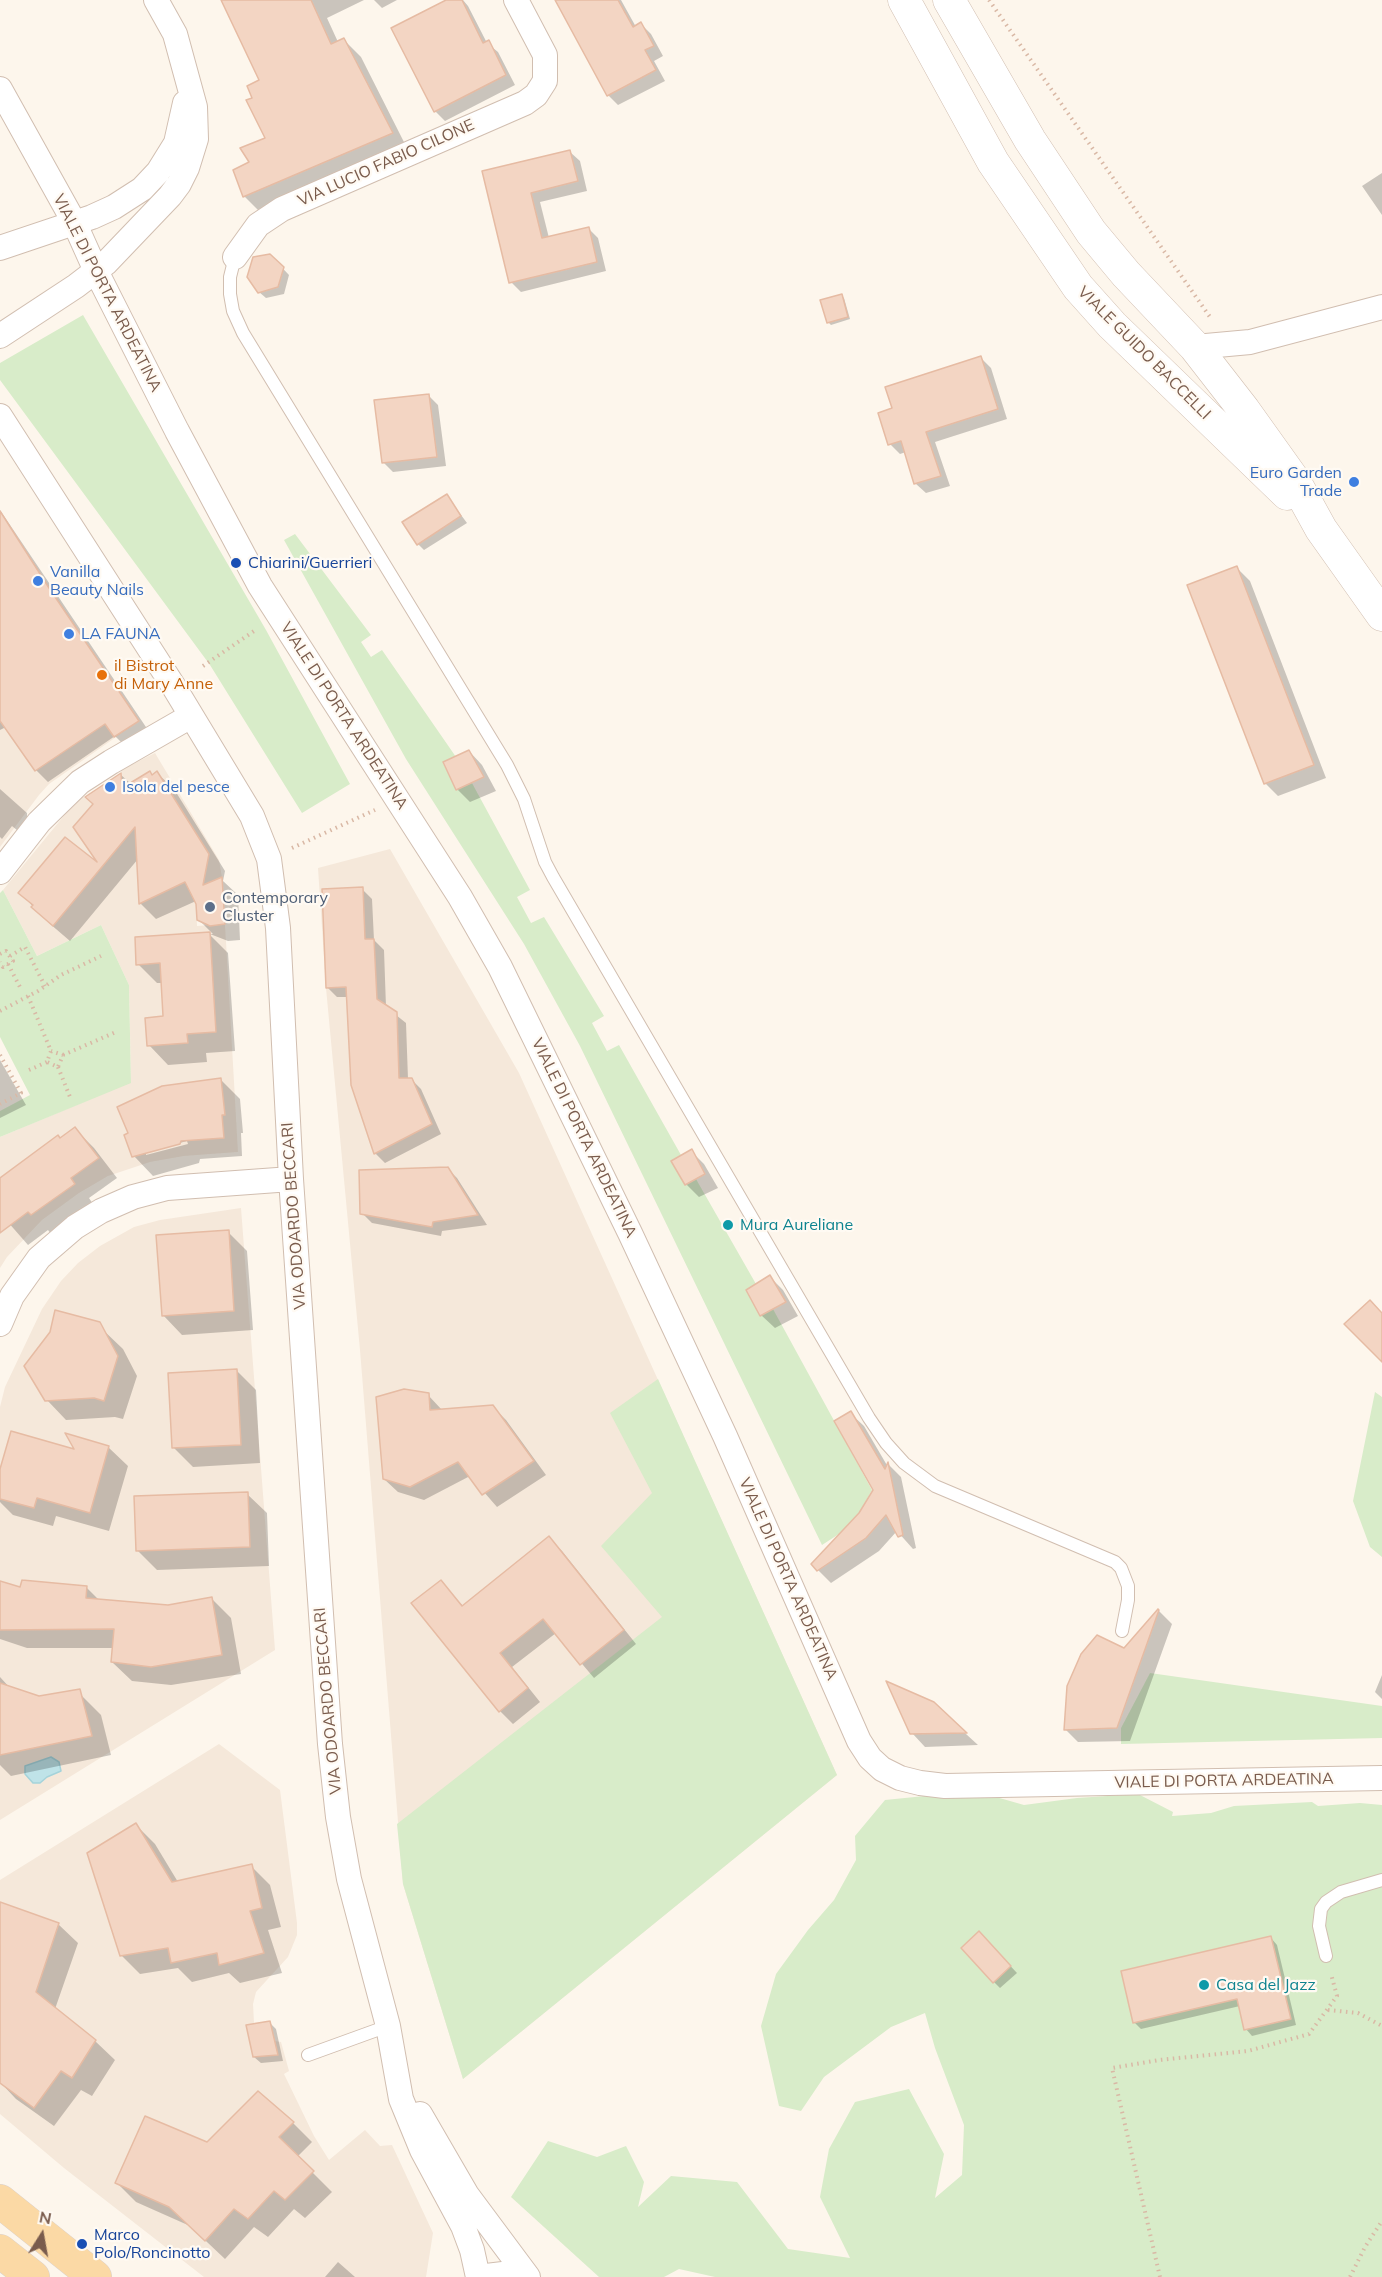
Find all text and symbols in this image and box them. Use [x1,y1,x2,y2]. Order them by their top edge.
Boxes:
street label: VIA LUCIO FABIO CILONE [295,115,477,211]
street label: VIALE DI PORTA ARDEATINA [49,191,165,395]
street label: VIALE GUIDO BACCELLI [1073,282,1215,424]
place label: Euro Garden Trade [1250,463,1342,501]
marker: Euro Garden Trade [1347,475,1361,489]
place label: Chiarini/Guerrieri [248,553,372,573]
marker: Chiarini/Guerrieri [229,556,243,570]
place label: Vanilla Beauty Nails [50,562,144,600]
marker: Vanilla Beauty Nails [31,574,45,588]
street label: VIALE DI PORTA ARDEATINA [276,619,412,813]
place label: LA FAUNA [81,624,160,644]
marker: LA FAUNA [62,627,76,641]
place label: il Bistrot di Mary Anne [114,656,213,694]
marker: il Bistrot di Mary Anne [95,668,109,682]
place label: Isola del pesce [122,777,230,797]
marker: Isola del pesce [103,780,117,794]
place label: Contemporary Cluster [222,888,328,926]
marker: Contemporary Cluster [203,900,217,914]
street label: VIALE DI PORTA ARDEATINA [527,1035,641,1241]
street label: VIA ODOARDO BECCARI [278,1122,310,1310]
place label: Mura Aureliane [740,1215,853,1235]
marker: Mura Aureliane [721,1218,735,1232]
street label: VIALE DI PORTA ARDEATINA [735,1475,841,1683]
street label: VIA ODOARDO BECCARI [310,1607,346,1795]
street label: VIALE DI PORTA ARDEATINA [1114,1769,1334,1793]
place label: Casa del Jazz [1216,1975,1316,1995]
marker: Casa del Jazz [1197,1978,1211,1992]
north arrow [12,2205,72,2265]
text: N [38,2206,53,2228]
place label: Marco Polo/Roncinotto [94,2225,210,2263]
marker: Marco Polo/Roncinotto [75,2237,89,2251]

